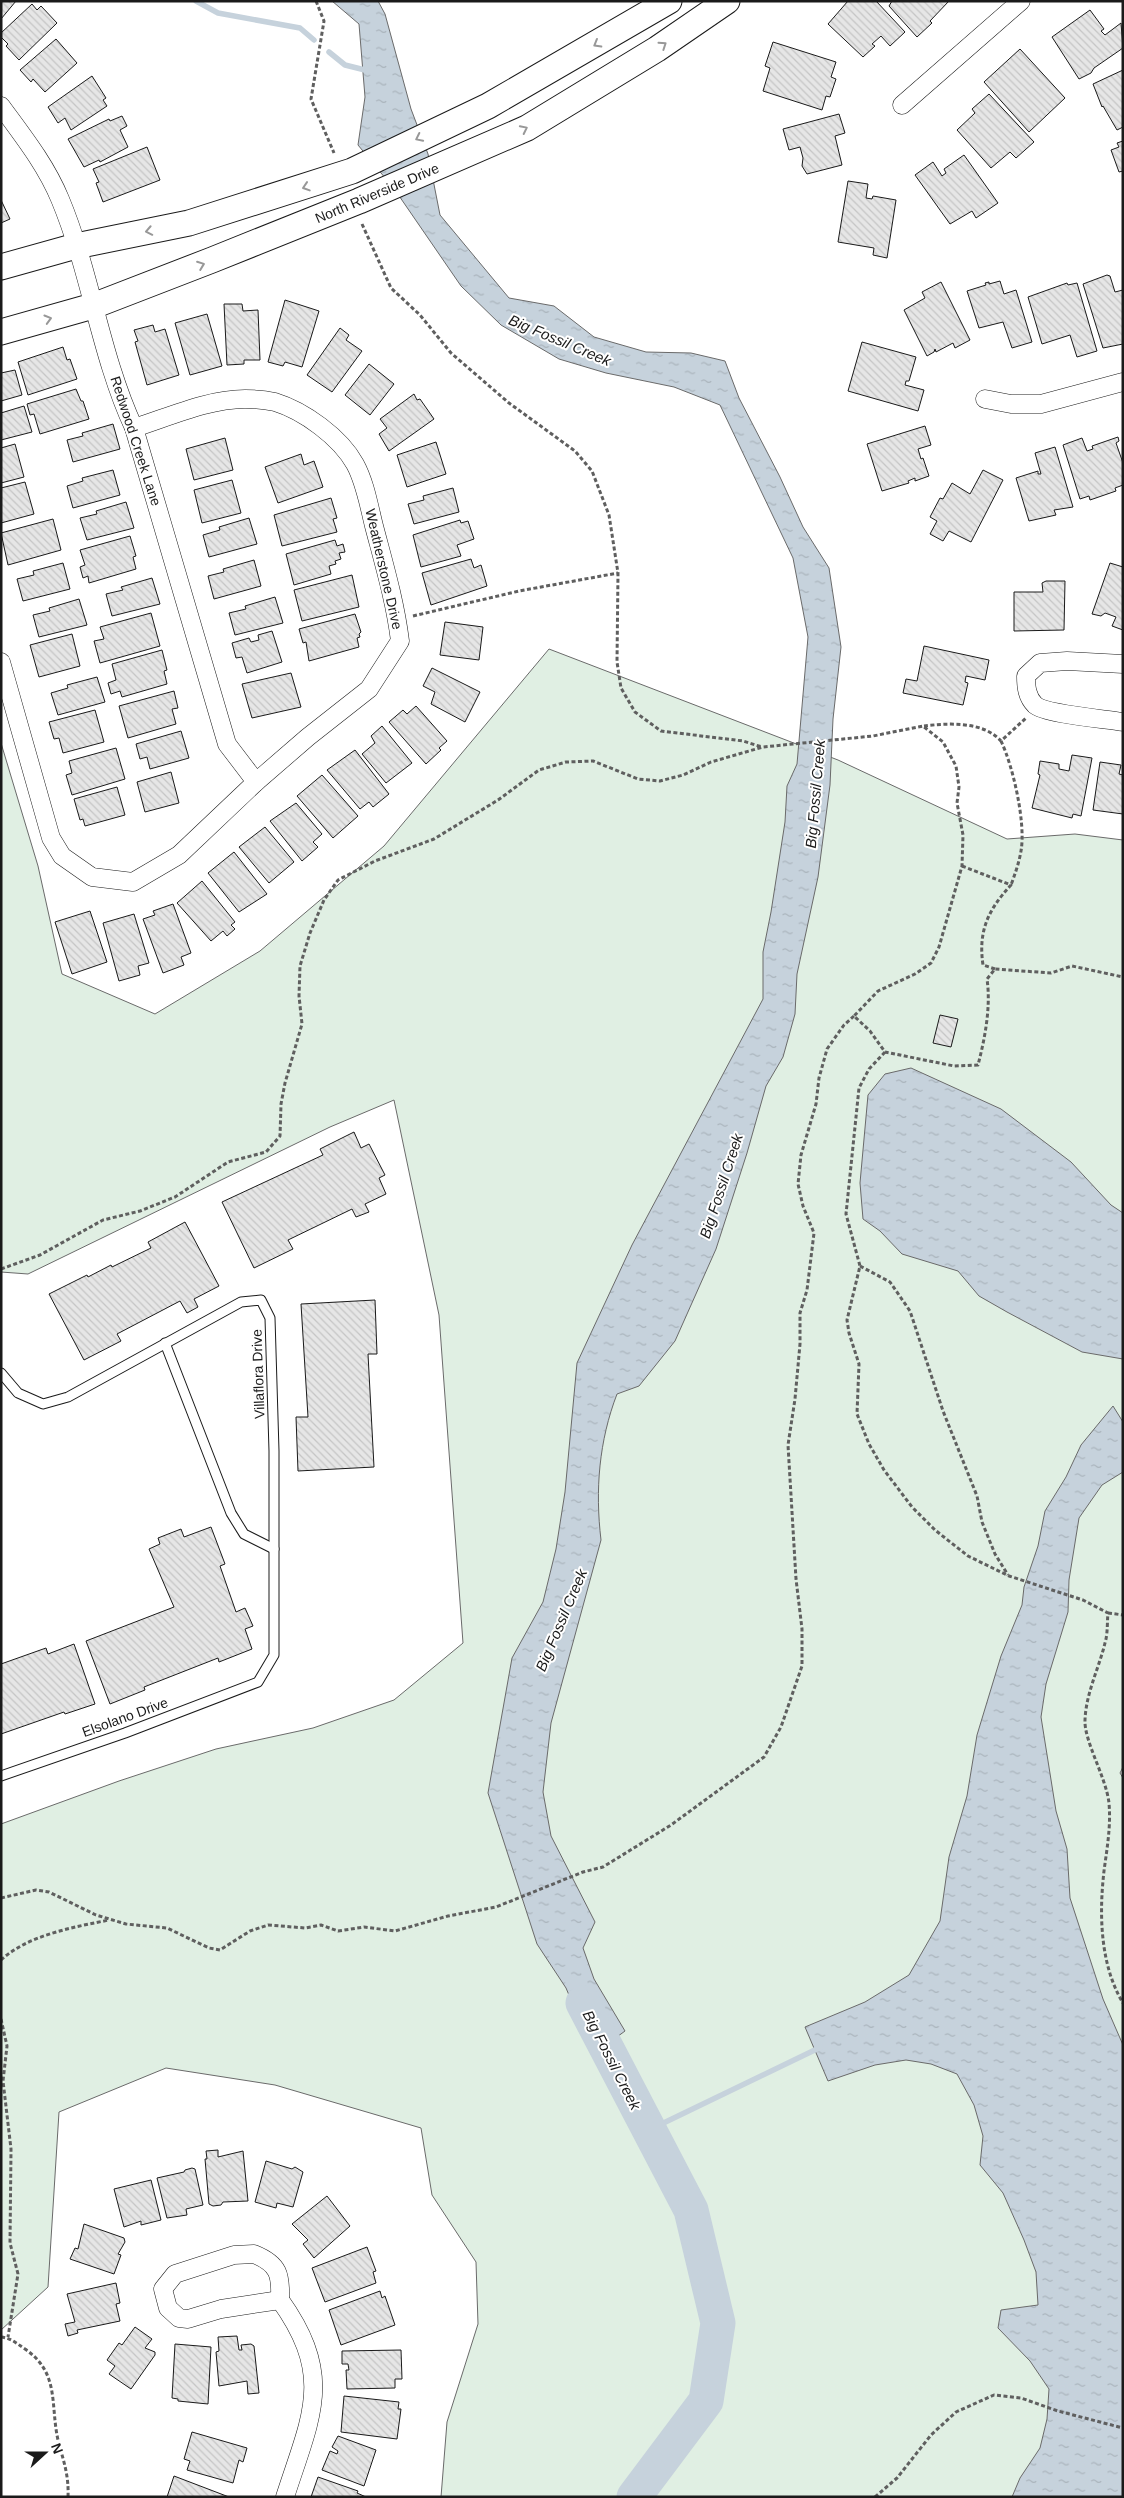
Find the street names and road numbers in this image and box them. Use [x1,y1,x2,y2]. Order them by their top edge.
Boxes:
street label: North Riverside Drive [313,160,442,226]
street label: Redwood Creek Lane [107,374,165,508]
street label: Weatherstone Drive [362,507,406,631]
street label: Villaflora Drive [248,1329,268,1419]
street label: Elsolano Drive [80,1694,170,1740]

